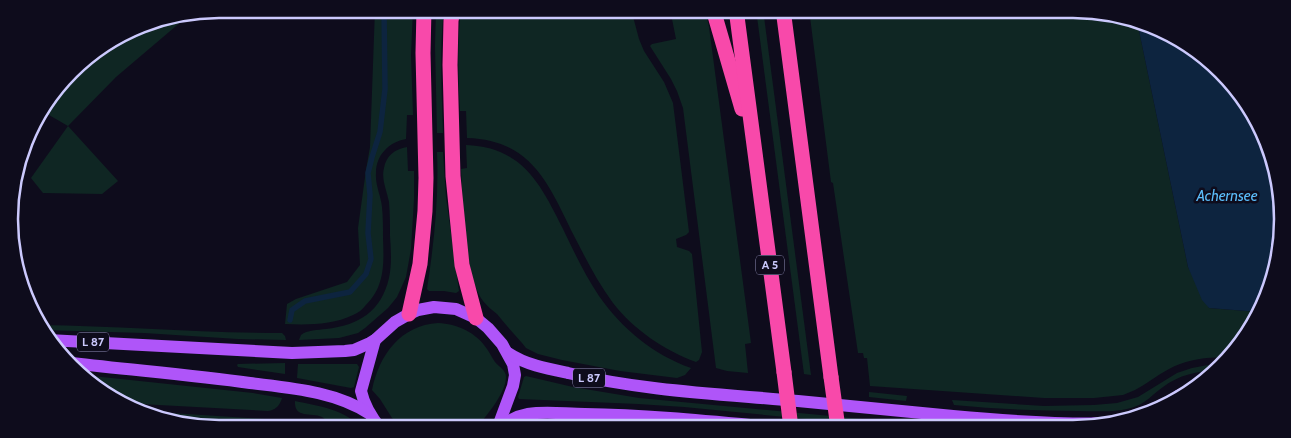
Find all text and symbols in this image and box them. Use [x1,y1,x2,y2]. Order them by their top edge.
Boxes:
water label: Achernsee [1195,187,1258,205]
road number: A 5 [756,256,784,274]
road number: L 87 [77,332,109,352]
road number: L 87 [573,368,605,388]

